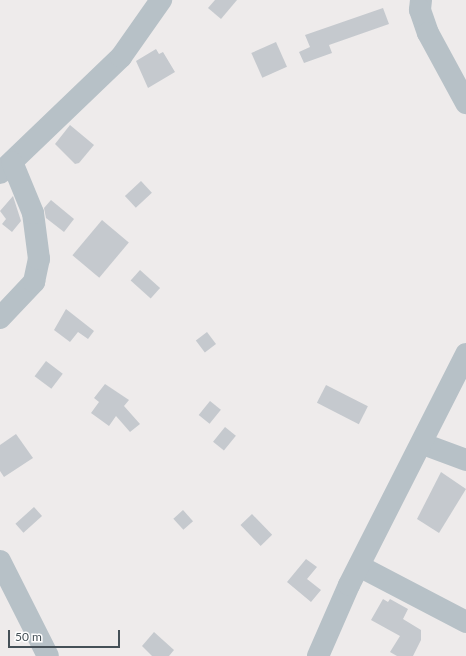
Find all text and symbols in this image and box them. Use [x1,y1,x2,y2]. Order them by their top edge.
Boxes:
scale bar [10,622,122,648]
text: 50 m [15,629,42,644]

